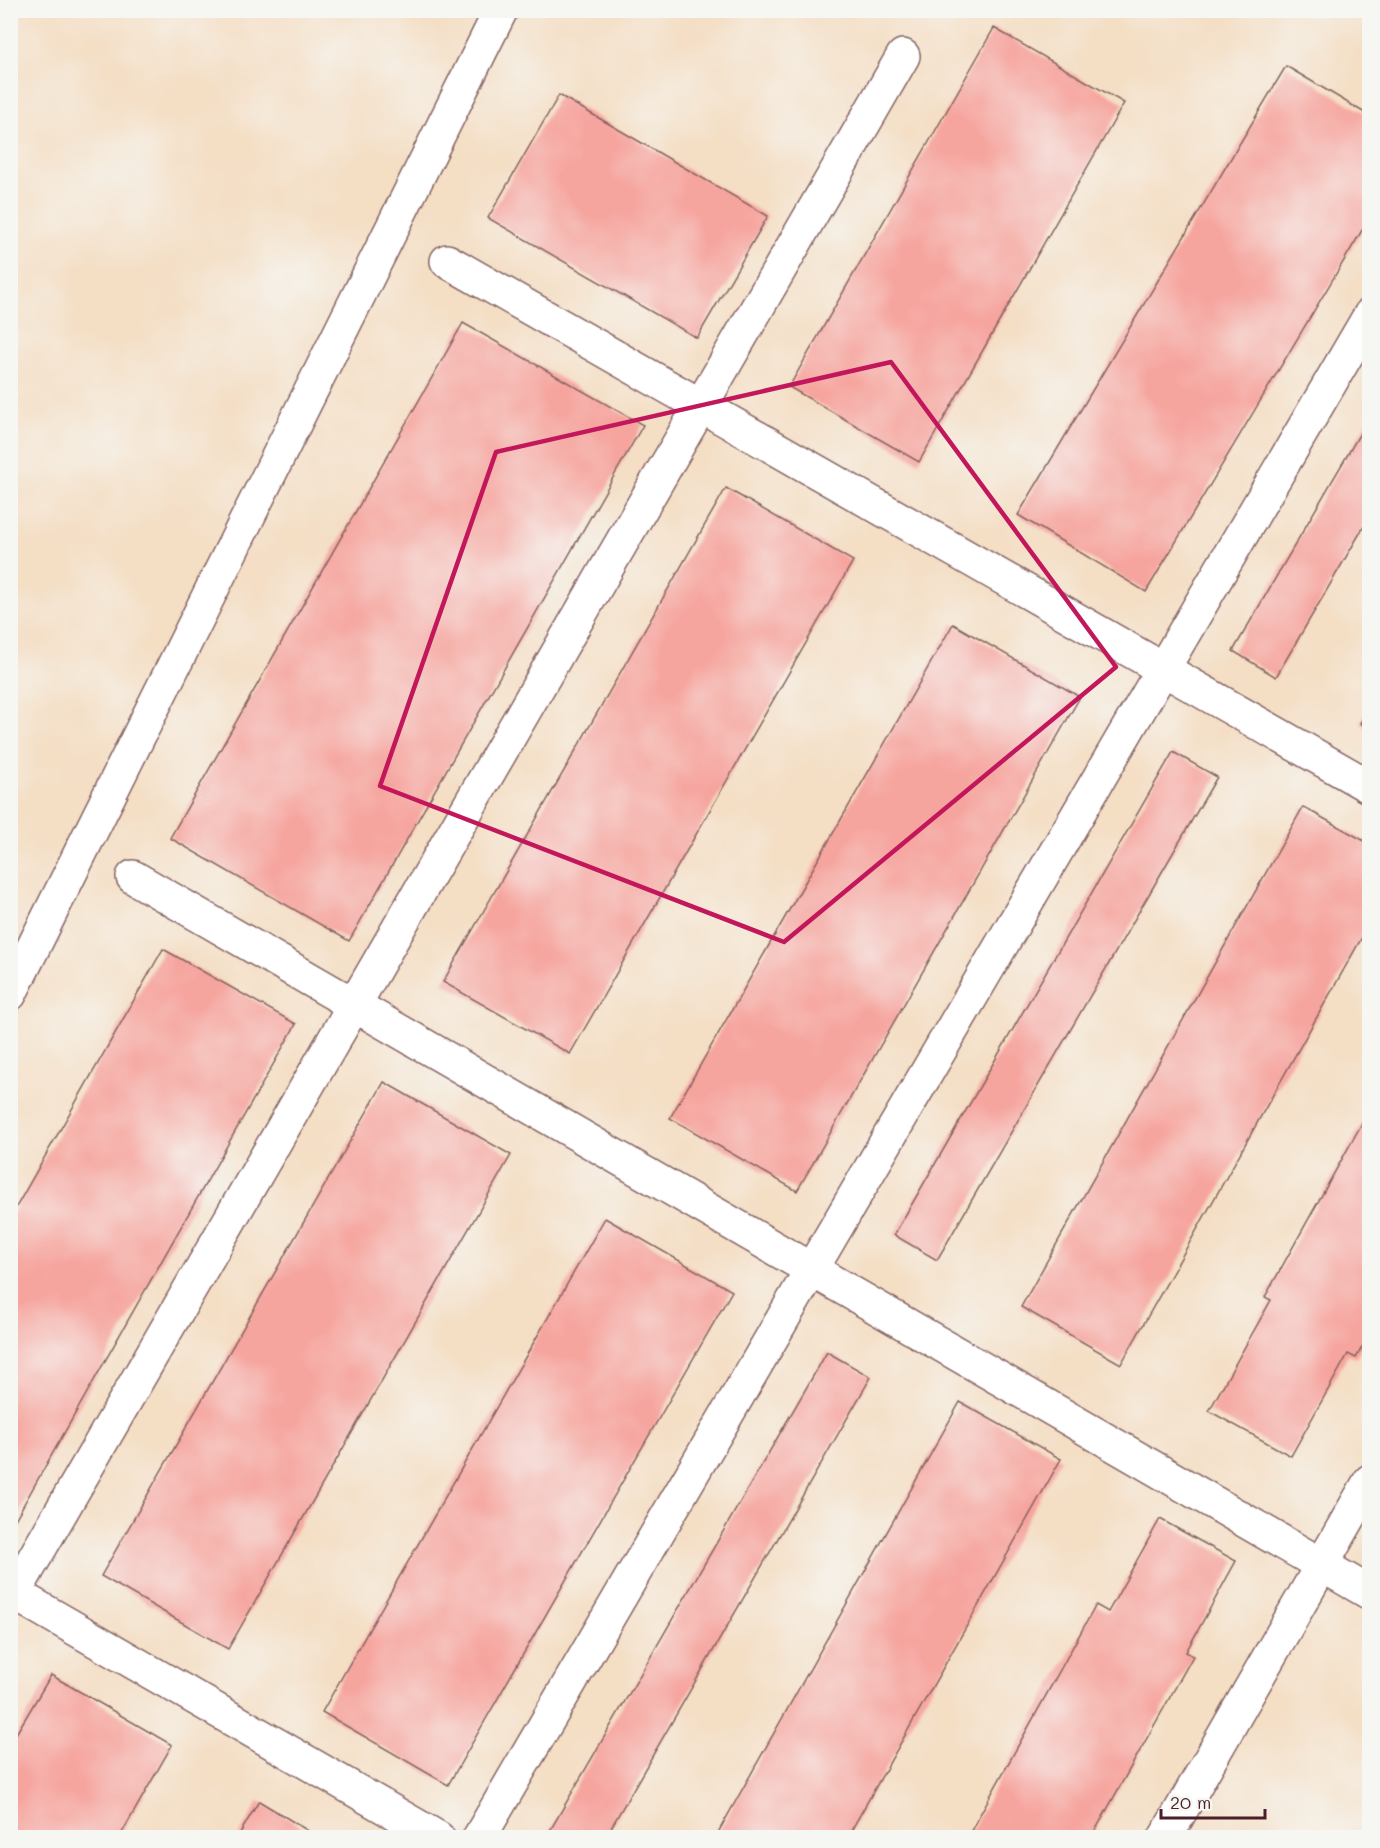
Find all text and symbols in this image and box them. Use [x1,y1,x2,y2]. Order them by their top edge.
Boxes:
scale bar [1161,1782,1264,1820]
text: 20 m [1170,1790,1211,1814]

